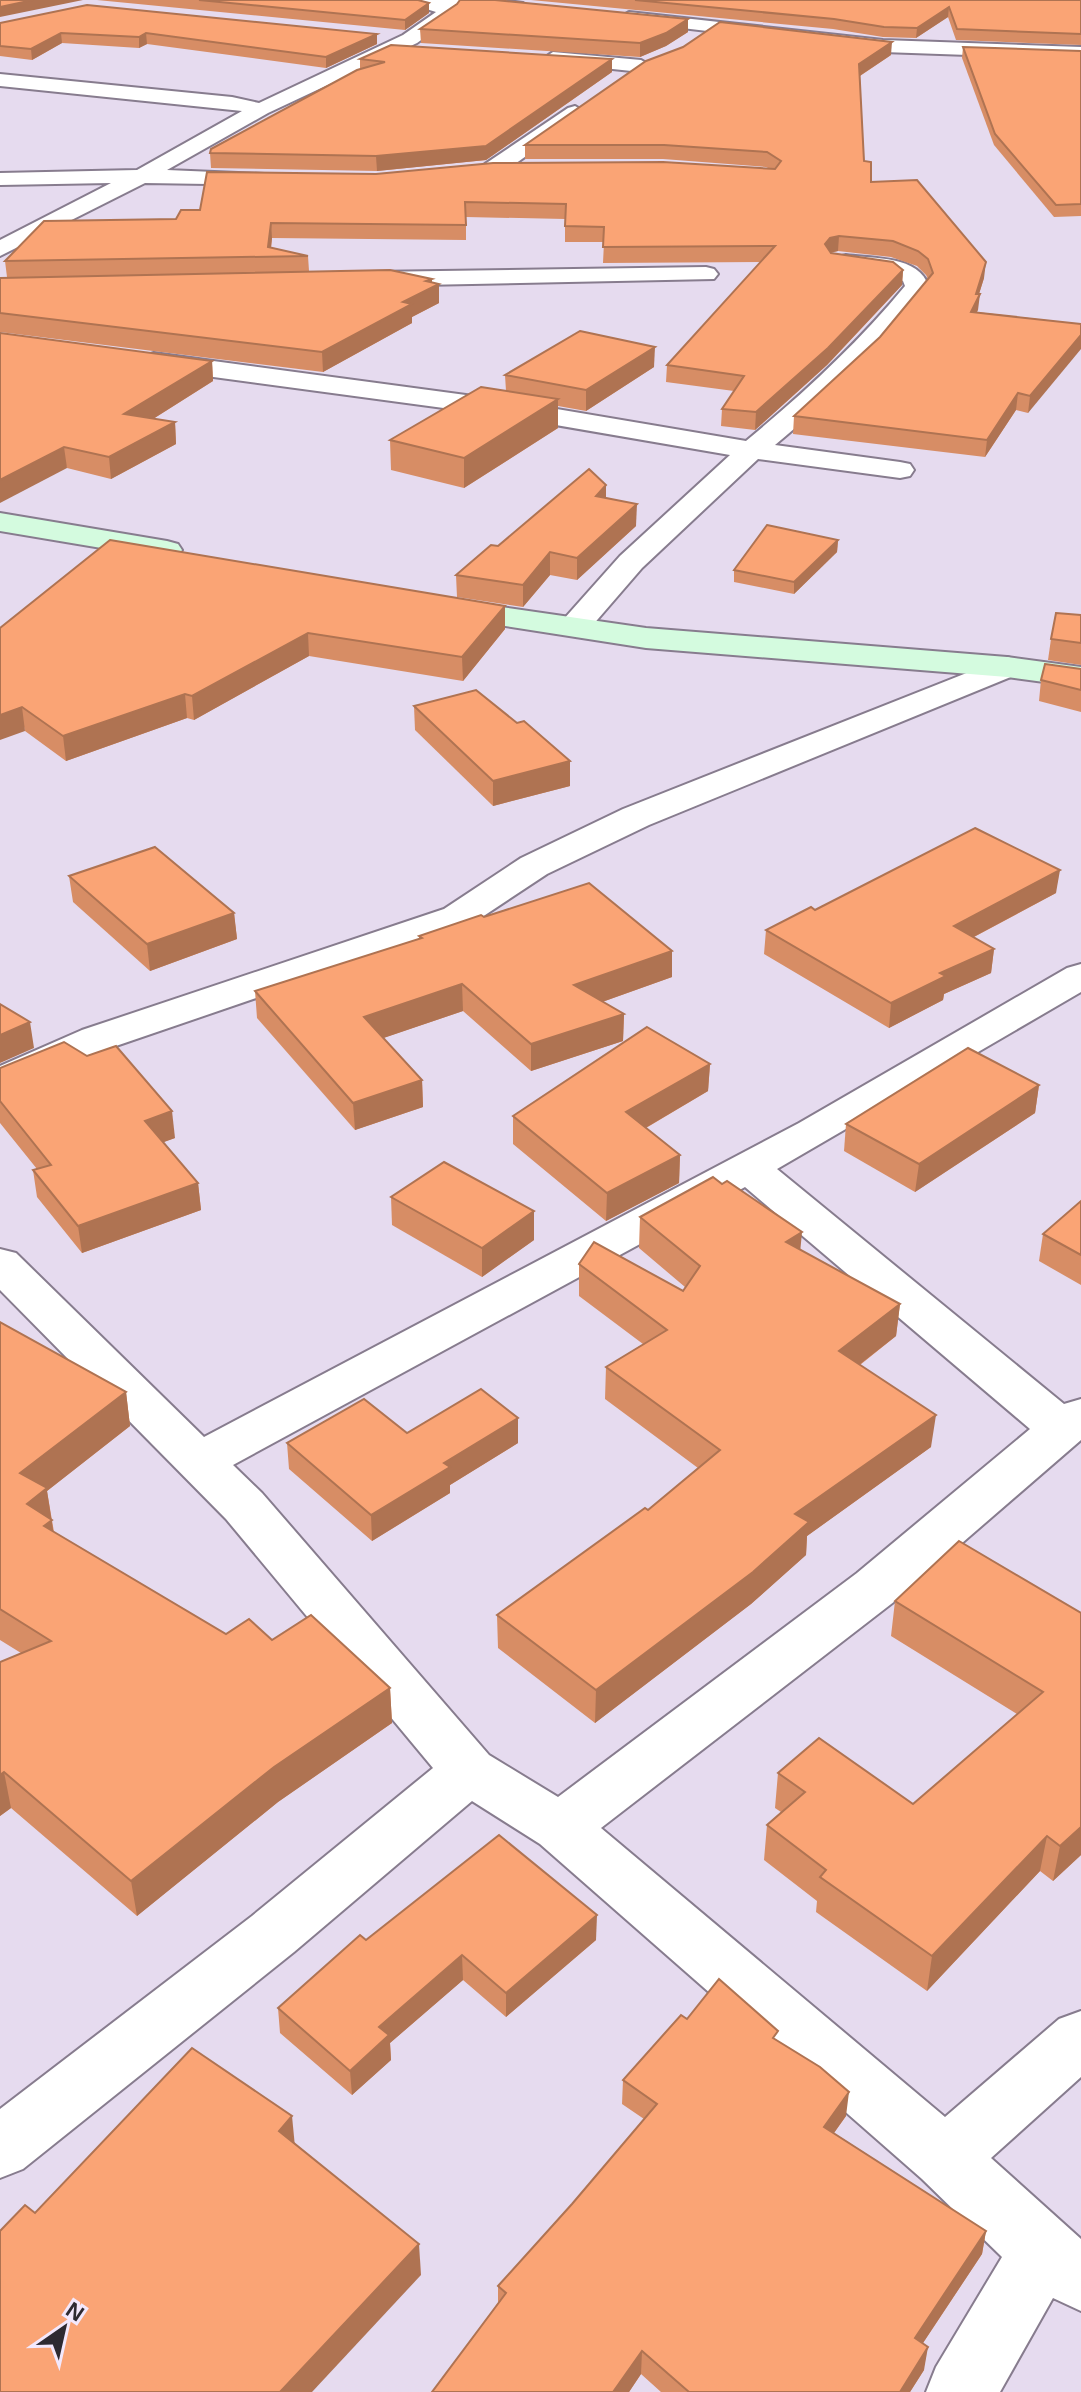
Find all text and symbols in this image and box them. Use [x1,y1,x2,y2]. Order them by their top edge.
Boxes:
north arrow [24,2288,104,2368]
text: N [61,2297,88,2327]

